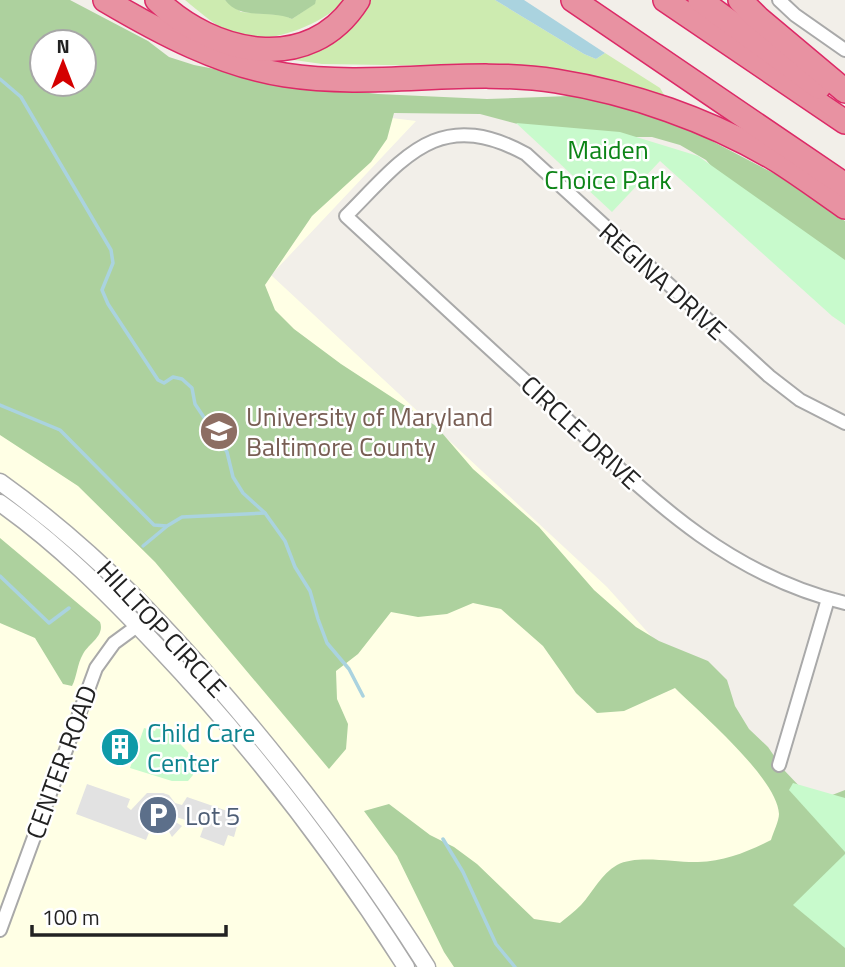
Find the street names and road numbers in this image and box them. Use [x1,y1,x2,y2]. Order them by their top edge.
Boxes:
street label: REGINA DRIVE [590,213,736,349]
street label: CIRCLE DRIVE [512,366,650,498]
street label: HILLTOP CIRCLE [88,552,236,706]
street label: CENTER ROAD [15,680,107,844]

